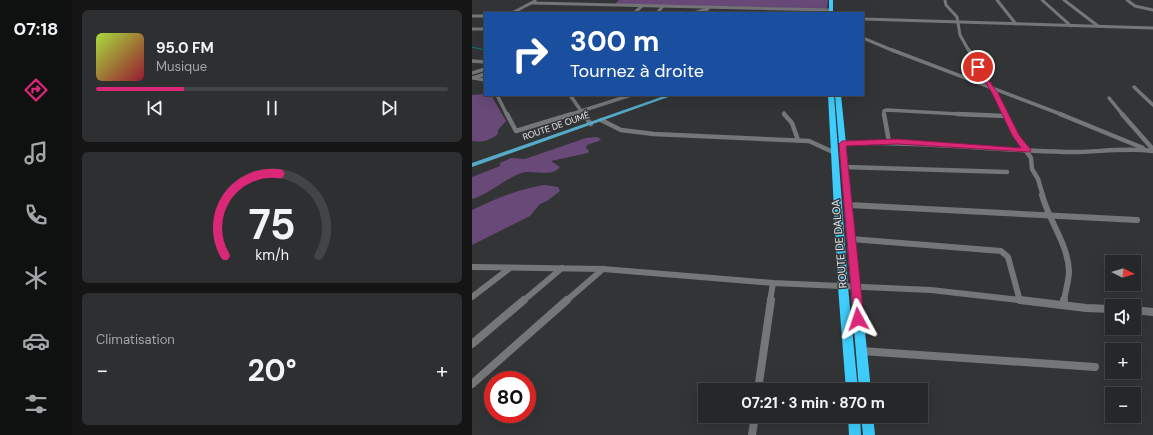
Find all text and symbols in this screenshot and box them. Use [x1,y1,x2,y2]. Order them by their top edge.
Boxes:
text: 07:18 [14,17,58,41]
text: 300 m [570,23,659,60]
icon: right [504,28,556,80]
text: 95.0 FM [156,38,214,58]
pin [961,50,995,84]
icon: arrive [967,56,989,78]
text: Musique [156,58,207,75]
text: Tournez à droite [570,59,704,83]
icon: directions [22,76,50,104]
icon: previous [144,97,166,119]
icon: pause [261,97,283,119]
icon: next [378,97,400,119]
street label: ROUTE DE OUMÉ [521,108,591,143]
icon: music [22,139,50,167]
text: 75 [248,197,296,251]
street label: ROUTE DE DALOA [828,199,850,289]
icon: phone [22,201,50,229]
text: km/h [255,245,289,263]
north arrow [1105,255,1141,291]
map controls [1105,255,1141,423]
icon: climate [22,264,50,292]
position arrow [837,298,879,340]
button: sound [1105,299,1141,335]
icon: car [22,327,50,355]
text: Climatisation [96,331,175,348]
button: + [1105,343,1141,379]
text: 20° [247,351,297,390]
text: − [96,356,108,385]
text: + [436,356,448,385]
speed limit sign: 80 [484,371,536,423]
button: − [1105,387,1141,423]
icon: filters [22,390,50,418]
text: 07:21 · 3 min · 870 m [741,393,885,413]

